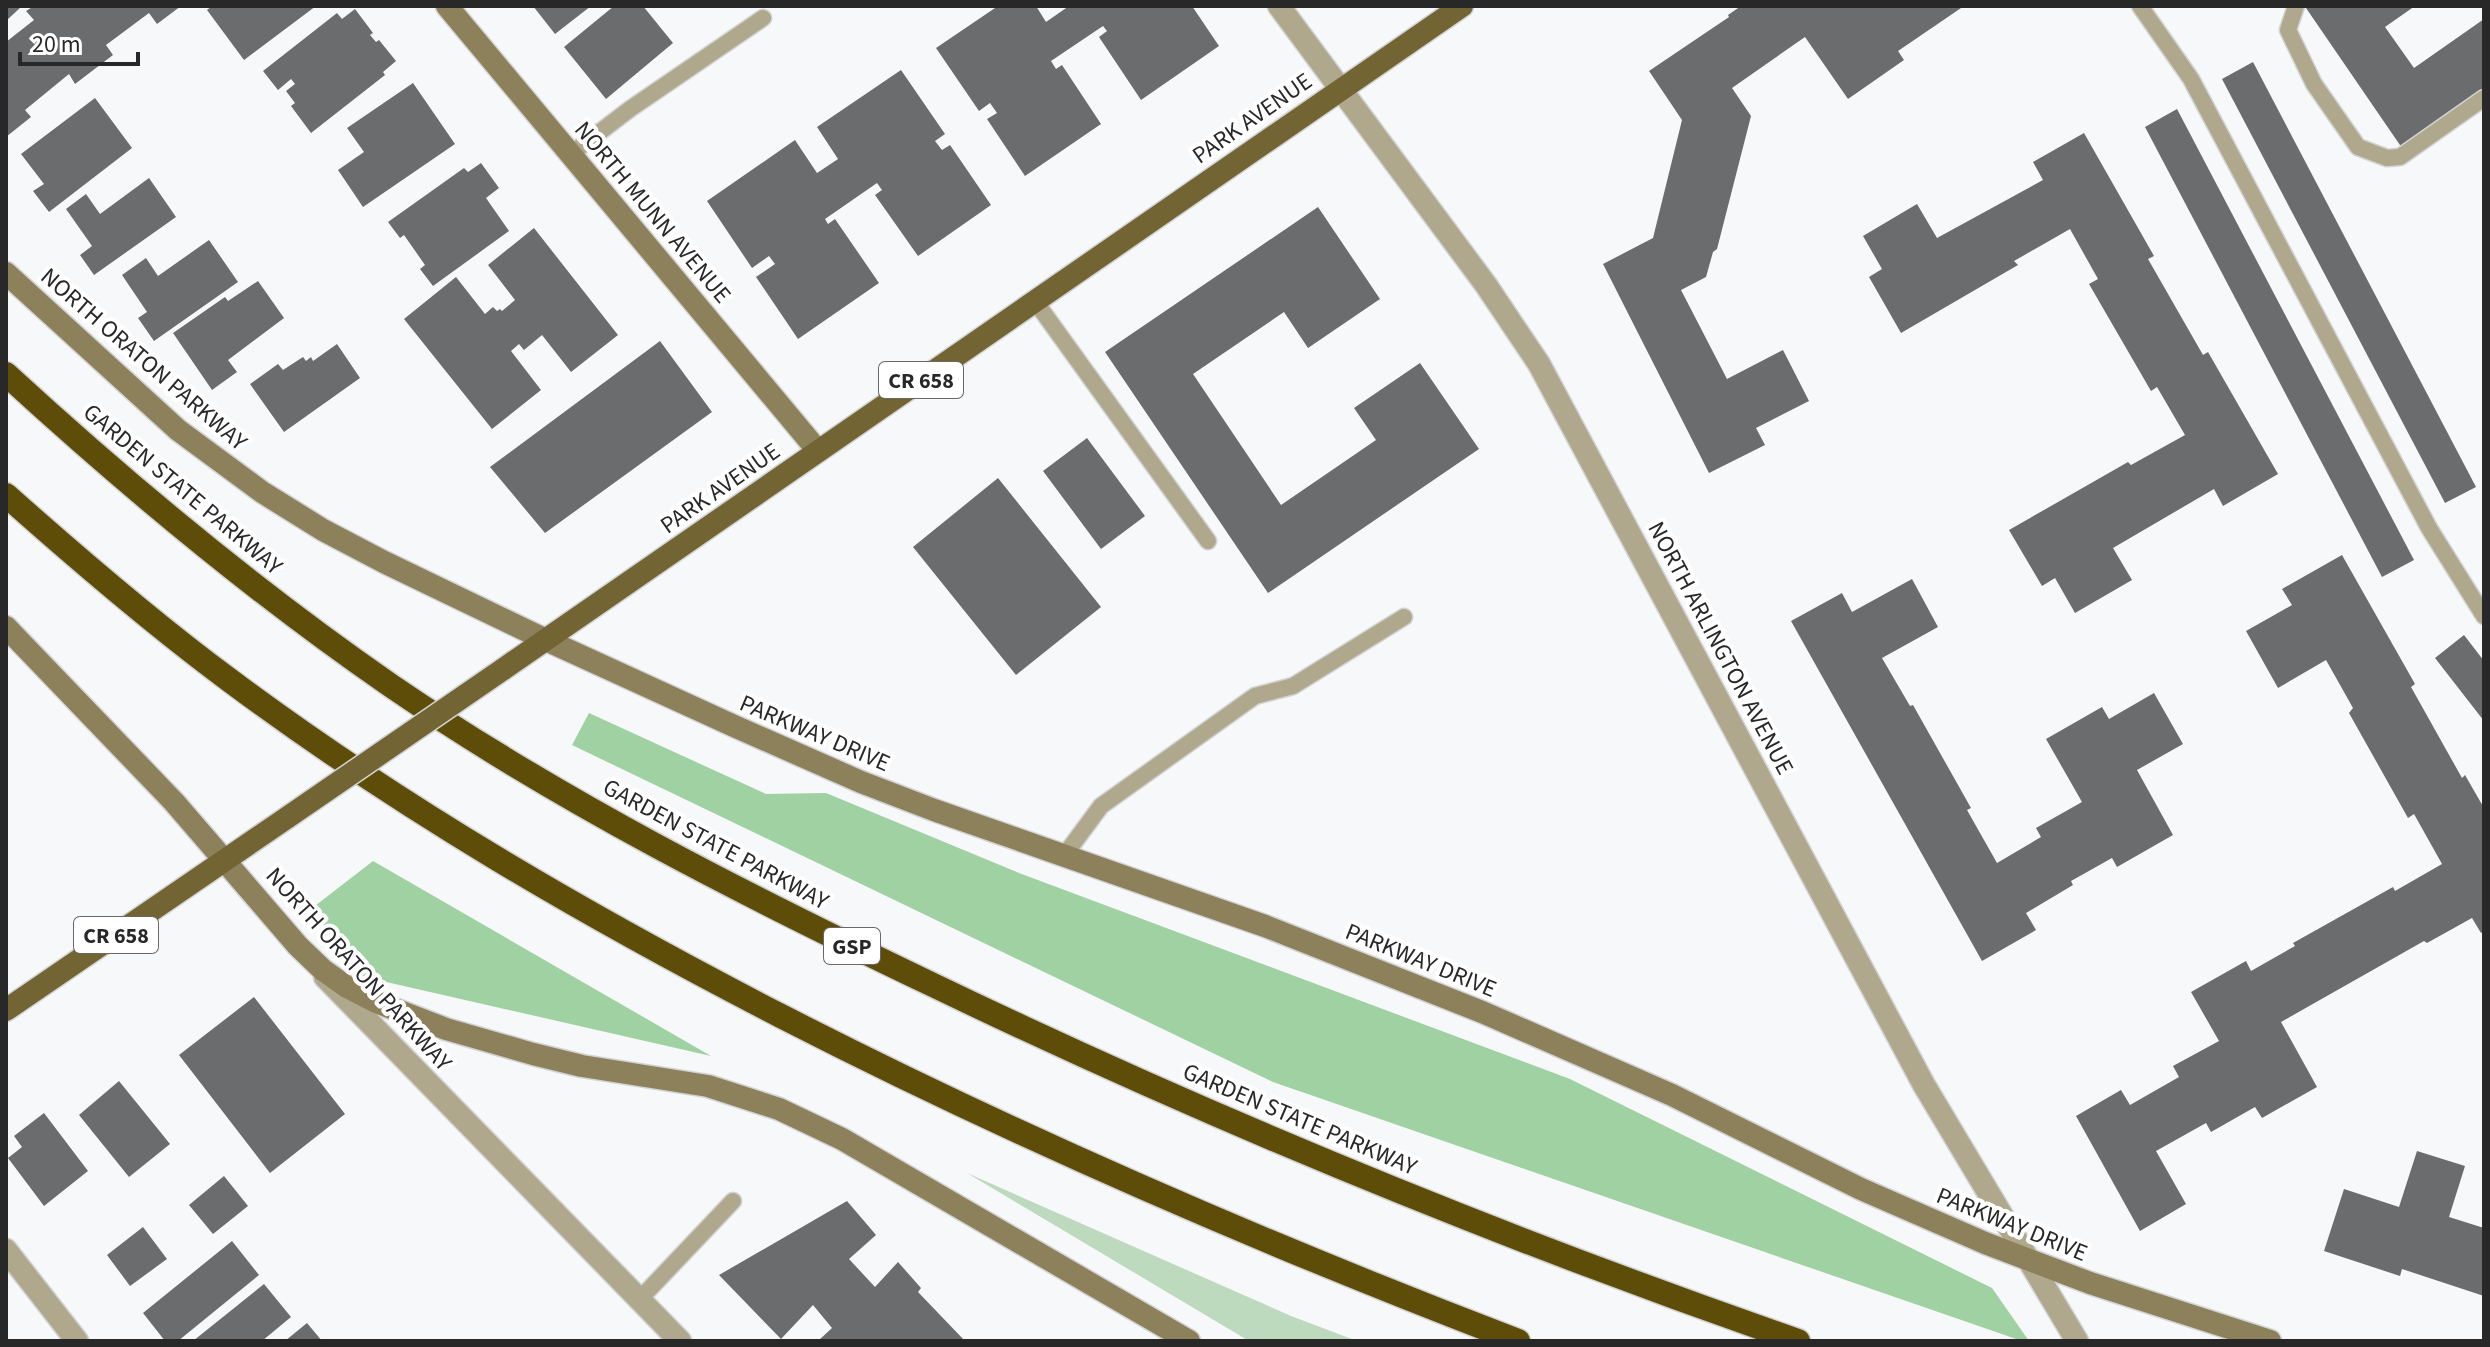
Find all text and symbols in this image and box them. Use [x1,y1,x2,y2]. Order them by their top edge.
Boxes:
scale bar [20,16,138,66]
text: 20 m [32,27,81,62]
street label: PARK AVENUE [1185,64,1319,173]
street label: NORTH MUNN AVENUE [566,114,739,311]
street label: NORTH ORATON PARKWAY [33,260,255,459]
road number: CR 658 [879,362,963,398]
street label: GARDEN STATE PARKWAY [75,395,291,584]
street label: PARK AVENUE [653,434,787,543]
street label: NORTH ARLINGTON AVENUE [1639,515,1802,781]
street label: PARKWAY DRIVE [734,686,895,781]
street label: GARDEN STATE PARKWAY [597,770,835,919]
street label: NORTH ORATON PARKWAY [257,860,460,1079]
street label: PARKWAY DRIVE [1340,914,1502,1007]
road number: CR 658 [74,917,158,953]
road number: GSP [824,928,880,964]
street label: GARDEN STATE PARKWAY [1177,1054,1423,1185]
street label: PARKWAY DRIVE [1931,1178,2093,1271]

